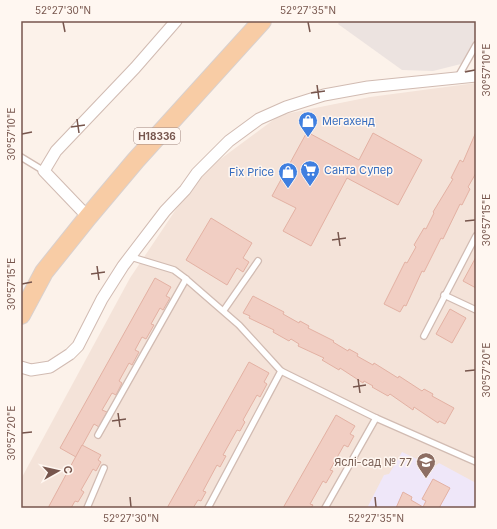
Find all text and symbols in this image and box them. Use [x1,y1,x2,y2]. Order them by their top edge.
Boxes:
text: 52°27'30"N [35,4,91,16]
text: 52°27'35"N [280,4,336,16]
text: 30°57'10"E [480,44,492,96]
text: 30°57'10"E [5,108,17,160]
shop icon: Мегахенд [297,110,319,138]
place label: Мегахенд [322,114,375,128]
road number: Н18336 [134,128,180,144]
supermarket icon: Санта Супер [299,159,321,187]
shop icon: Fix Price [277,161,299,189]
place label: Санта Супер [324,163,393,177]
place label: Fix Price [229,165,274,179]
text: 30°57'15"E [480,194,492,246]
text: 30°57'15"E [5,258,17,310]
text: 30°57'20"E [480,343,492,397]
text: 30°57'20"E [5,406,17,460]
north arrow [38,451,78,491]
school or university icon: Яслі-сад № 77 [415,451,437,479]
place label: Яслі-сад № 77 [334,455,412,469]
text: С [60,465,75,475]
text: 52°27'30"N [103,512,159,524]
text: 52°27'35"N [348,512,404,524]

